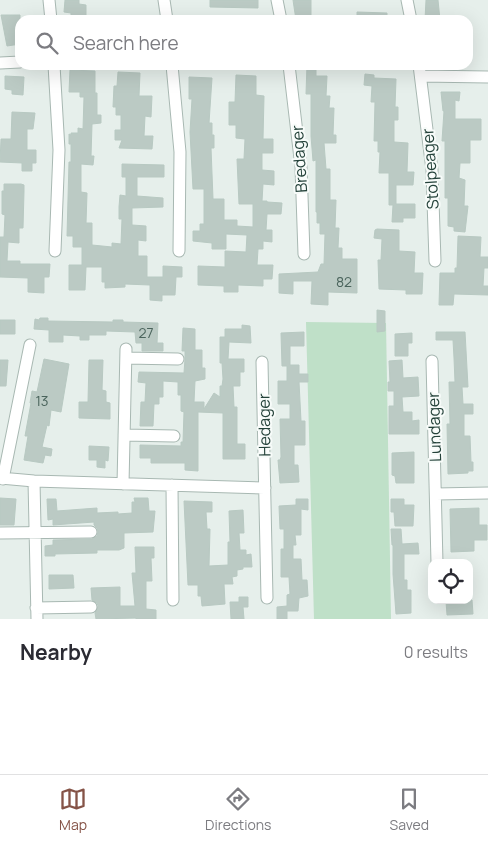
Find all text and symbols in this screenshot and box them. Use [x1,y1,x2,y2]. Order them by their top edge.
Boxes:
search box [15,15,473,70]
icon: search [33,29,61,57]
text: Search here [73,30,179,56]
street label: Bredager [286,124,312,194]
street label: Stolpeager [416,127,444,210]
house number: 82 [336,272,352,291]
house number: 27 [138,323,154,342]
house number: 13 [35,391,49,410]
street label: Lundager [422,391,446,462]
street label: Hedager [252,393,276,457]
map controls [428,559,473,604]
button: locate [428,559,473,604]
text: Nearby [20,638,92,666]
text: 0 results [404,641,468,663]
tab: Map [59,785,87,834]
tab: Directions [205,785,271,834]
tab: Saved [390,785,429,834]

